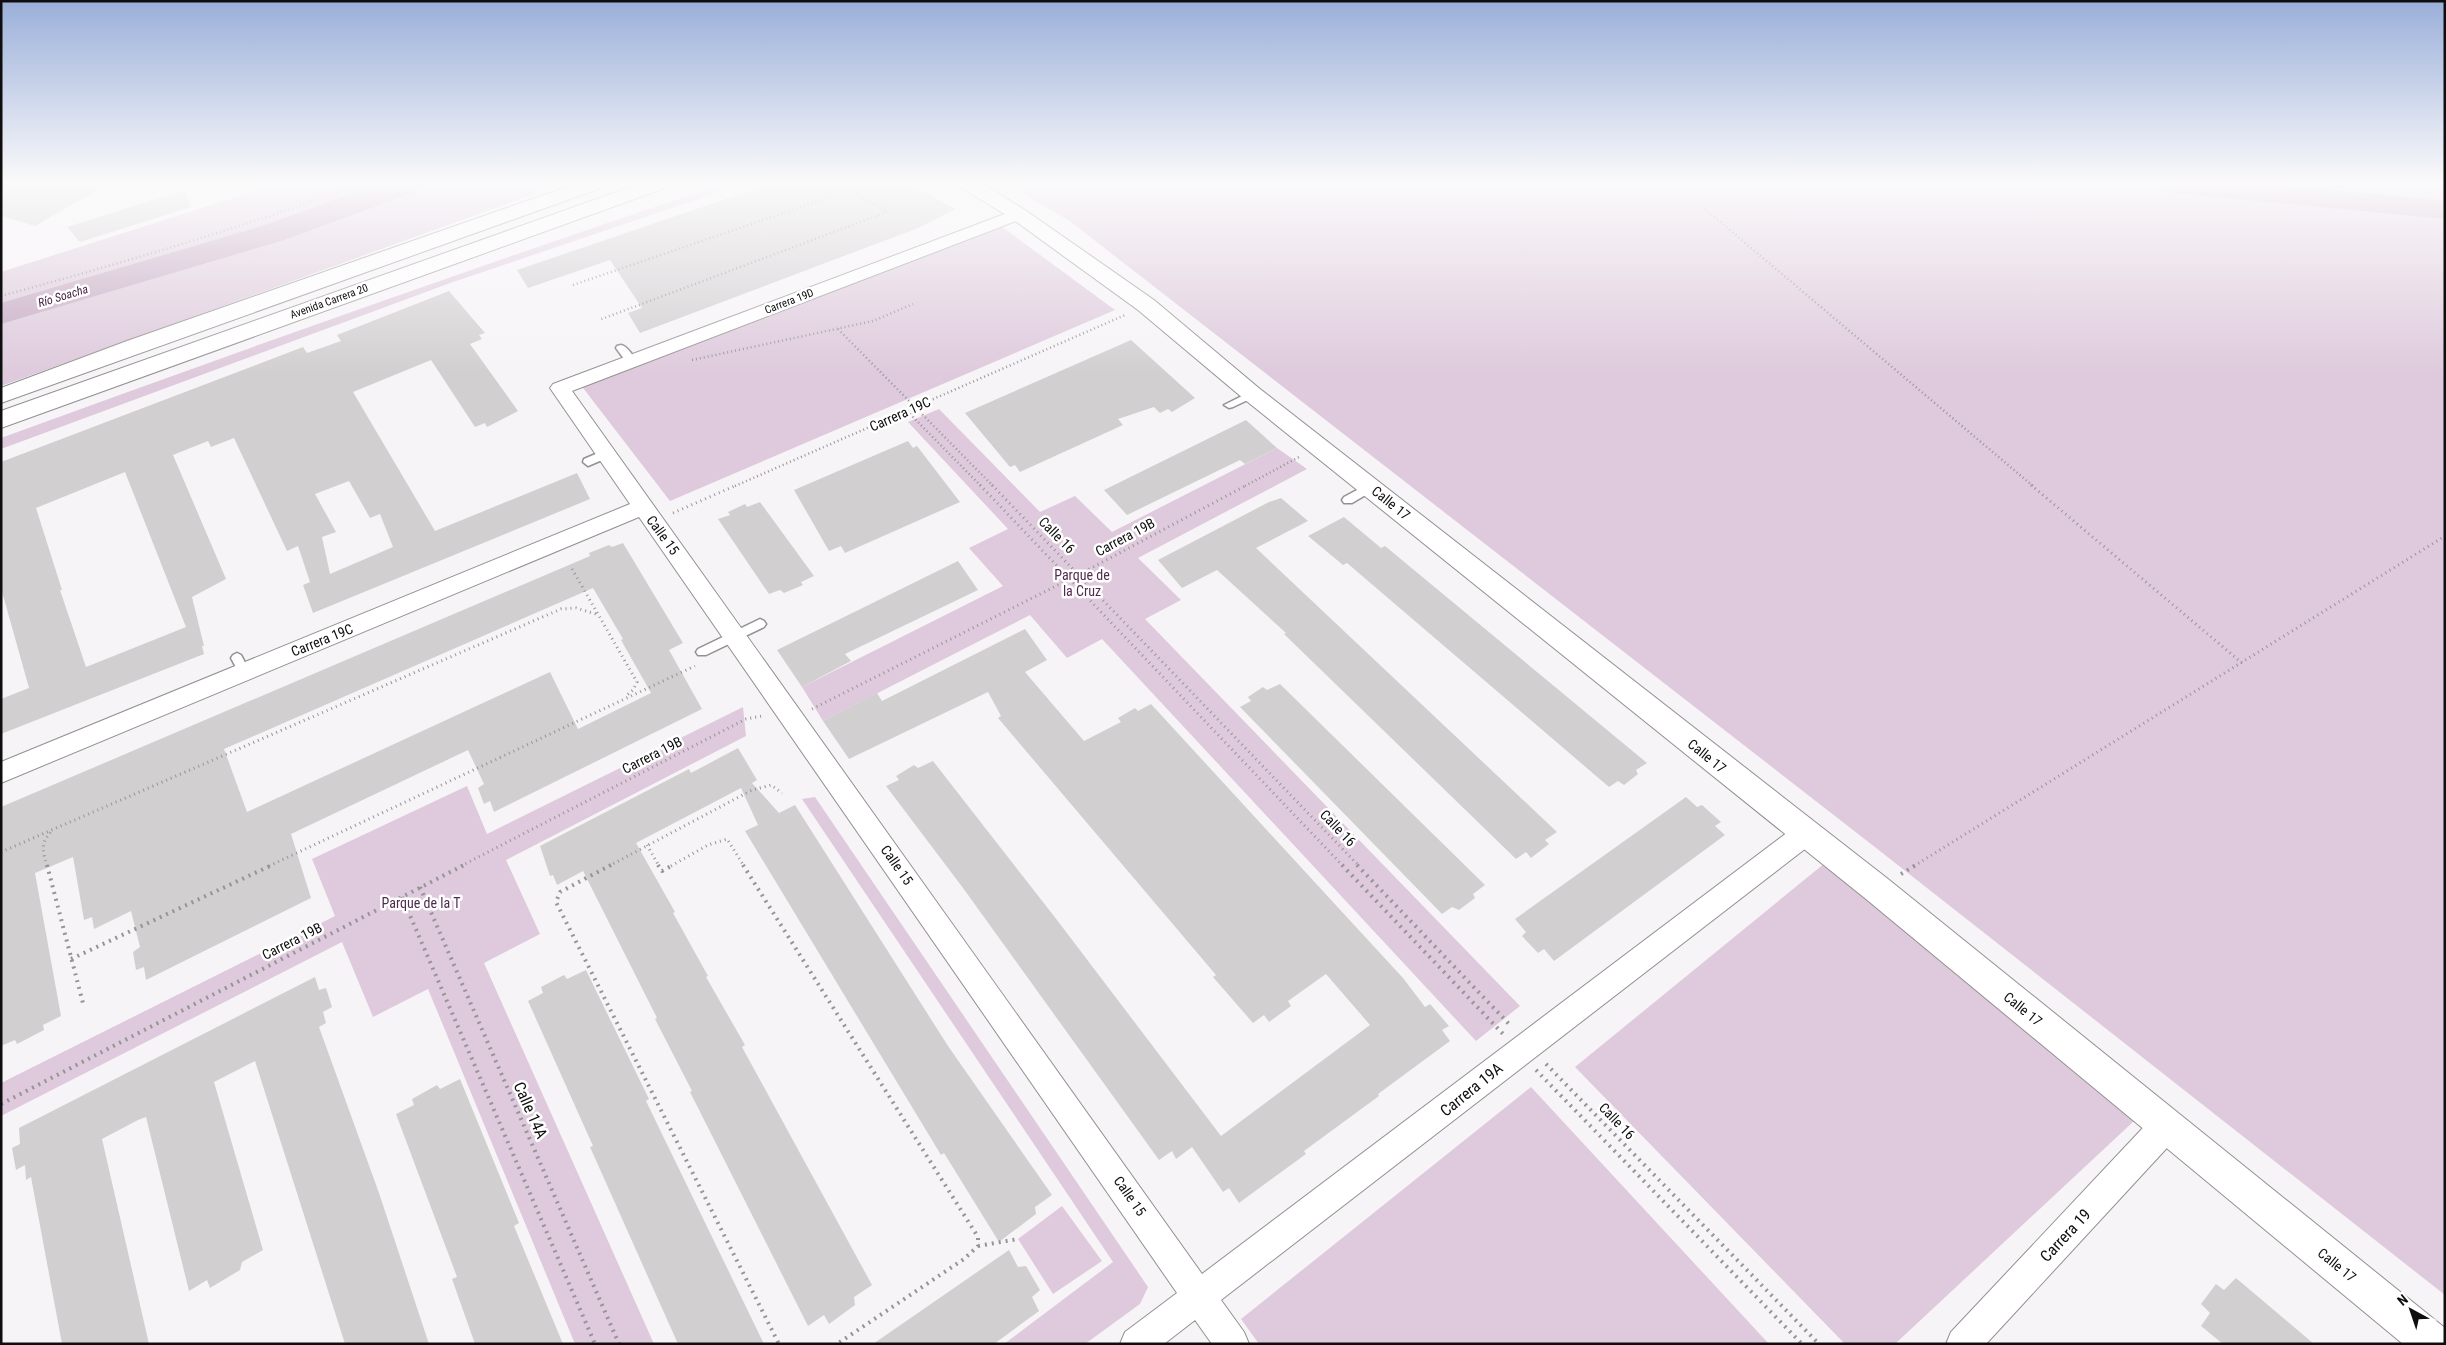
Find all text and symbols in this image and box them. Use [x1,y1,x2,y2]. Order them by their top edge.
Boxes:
street label: Avenida Carrera 20 [288,281,370,322]
water label: Río Soacha [36,282,90,310]
street label: Carrera 19D [763,286,815,317]
street label: Carrera 19C [867,393,933,435]
street label: Calle 17 [1369,483,1413,523]
street label: Calle 15 [643,512,683,558]
street label: Calle 16 [1036,514,1079,557]
street label: Carrera 19B [1093,515,1157,559]
park label: Parque de la Cruz [1054,567,1110,599]
street label: Carrera 19C [289,620,355,660]
street label: Carrera 19B [619,733,685,777]
street label: Calle 17 [1685,736,1729,776]
street label: Calle 16 [1317,806,1359,850]
street label: Calle 15 [878,842,916,888]
park label: Parque de la T [382,895,460,911]
street label: Carrera 19B [259,919,325,963]
street label: Calle 17 [2001,989,2045,1029]
street label: Carrera 19A [1436,1058,1506,1120]
street label: Calle 14A [510,1079,551,1142]
street label: Calle 16 [1596,1099,1638,1143]
street label: Calle 15 [1111,1173,1149,1219]
street label: Carrera 19 [2036,1205,2095,1266]
street label: Calle 17 [2315,1245,2359,1285]
north arrow [2386,1285,2436,1335]
text: N [2394,1291,2411,1309]

